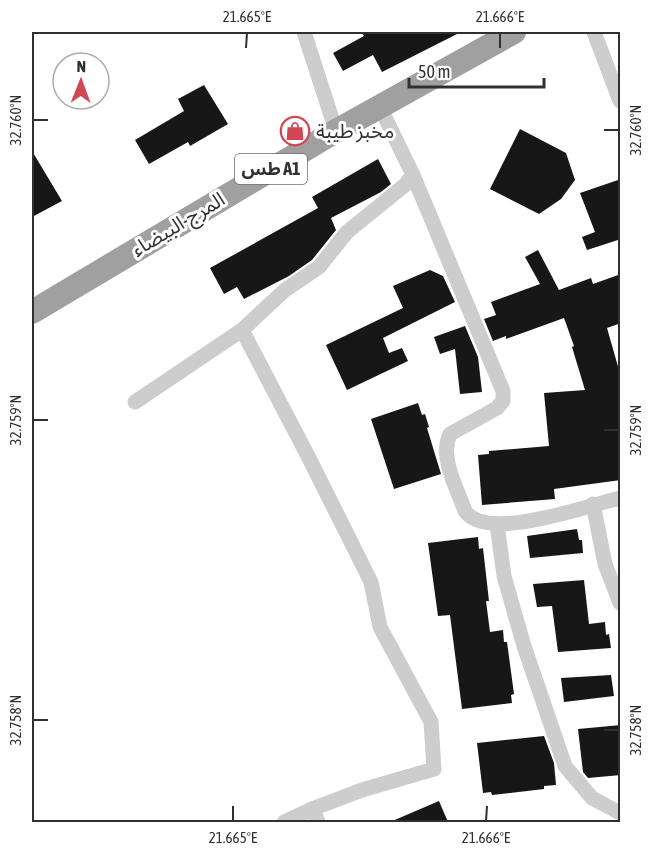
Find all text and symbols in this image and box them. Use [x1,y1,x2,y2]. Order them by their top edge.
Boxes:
text: 21.665°E [223,8,272,25]
text: 21.666°E [476,8,525,25]
north arrow [51,51,111,111]
scale bar [409,51,544,89]
text: N [76,57,86,75]
text: 50 m [418,61,450,82]
text: 32.760°N [7,95,24,145]
text: 32.760°N [627,105,644,155]
shop icon: مخبز طيبة [279,115,311,147]
place label: مخبز طيبة [316,119,394,143]
road number: طس A1 [235,154,307,184]
street label: المرج-البيضاء [127,187,231,264]
text: 32.759°N [7,395,24,445]
text: 32.759°N [627,405,644,455]
text: 32.758°N [7,695,24,745]
text: 32.758°N [627,705,644,755]
text: 21.665°E [209,829,258,846]
text: 21.666°E [462,829,511,846]

